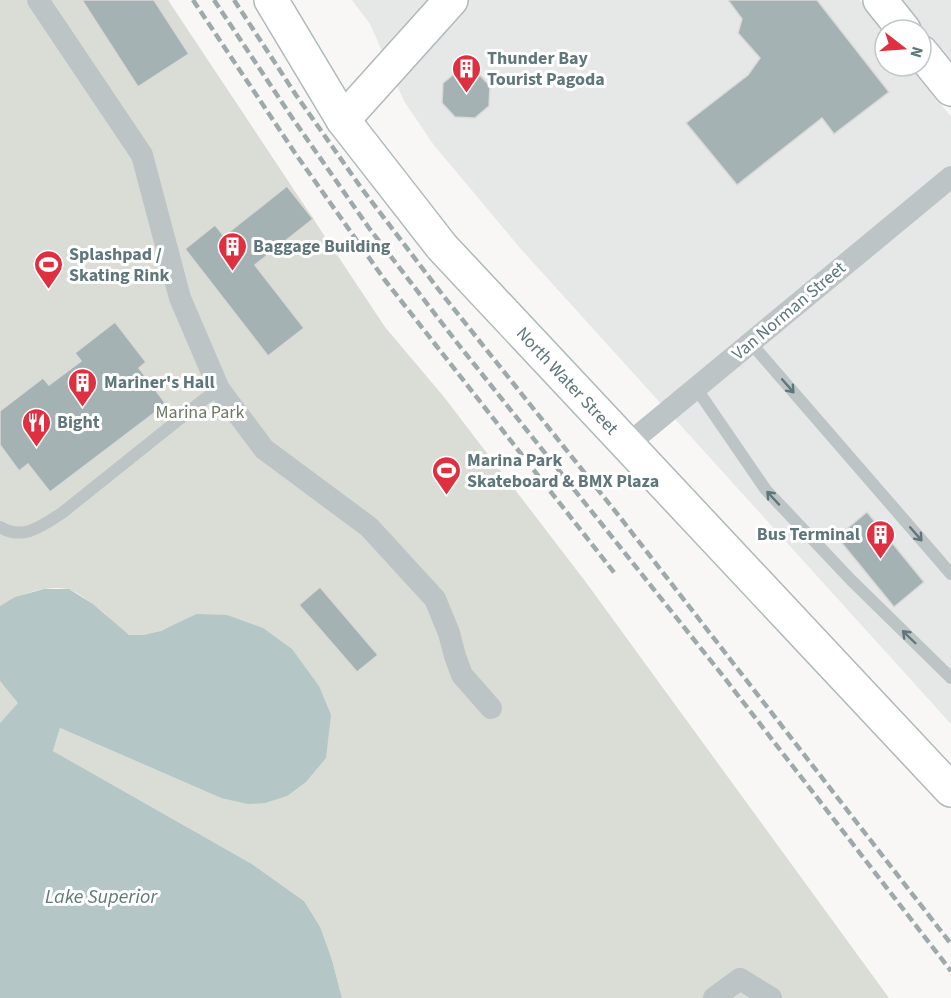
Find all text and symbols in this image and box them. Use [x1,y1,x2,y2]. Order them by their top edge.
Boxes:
north arrow [873,18,933,78]
text: N [904,44,928,60]
place label: Thunder Bay Tourist Pagoda [487,46,605,92]
building icon: Thunder Bay Tourist Pagoda [450,52,482,94]
building icon: Baggage Building [216,230,248,272]
place label: Baggage Building [253,234,391,259]
place label: Splashpad / Skating Rink [69,242,170,288]
sports icon: Splashpad / Skating Rink [32,248,64,290]
street label: Van Norman Street [727,256,851,366]
street label: North Water Street [510,321,624,441]
building icon: Mariner's Hall [67,366,99,408]
place label: Mariner's Hall [104,370,215,395]
one-way arrow [781,379,795,394]
park label: Marina Park [156,400,245,425]
restaurant icon: Bight [20,406,52,448]
place label: Bight [57,410,100,435]
place label: Marina Park Skateboard & BMX Plaza [467,448,659,494]
sports icon: Marina Park Skateboard & BMX Plaza [430,454,462,496]
one-way arrow [766,490,780,505]
building icon: Bus Terminal [865,518,897,560]
place label: Bus Terminal [757,522,860,547]
one-way arrow [909,526,923,541]
one-way arrow [902,630,917,645]
water label: Lake Superior [45,883,158,911]

